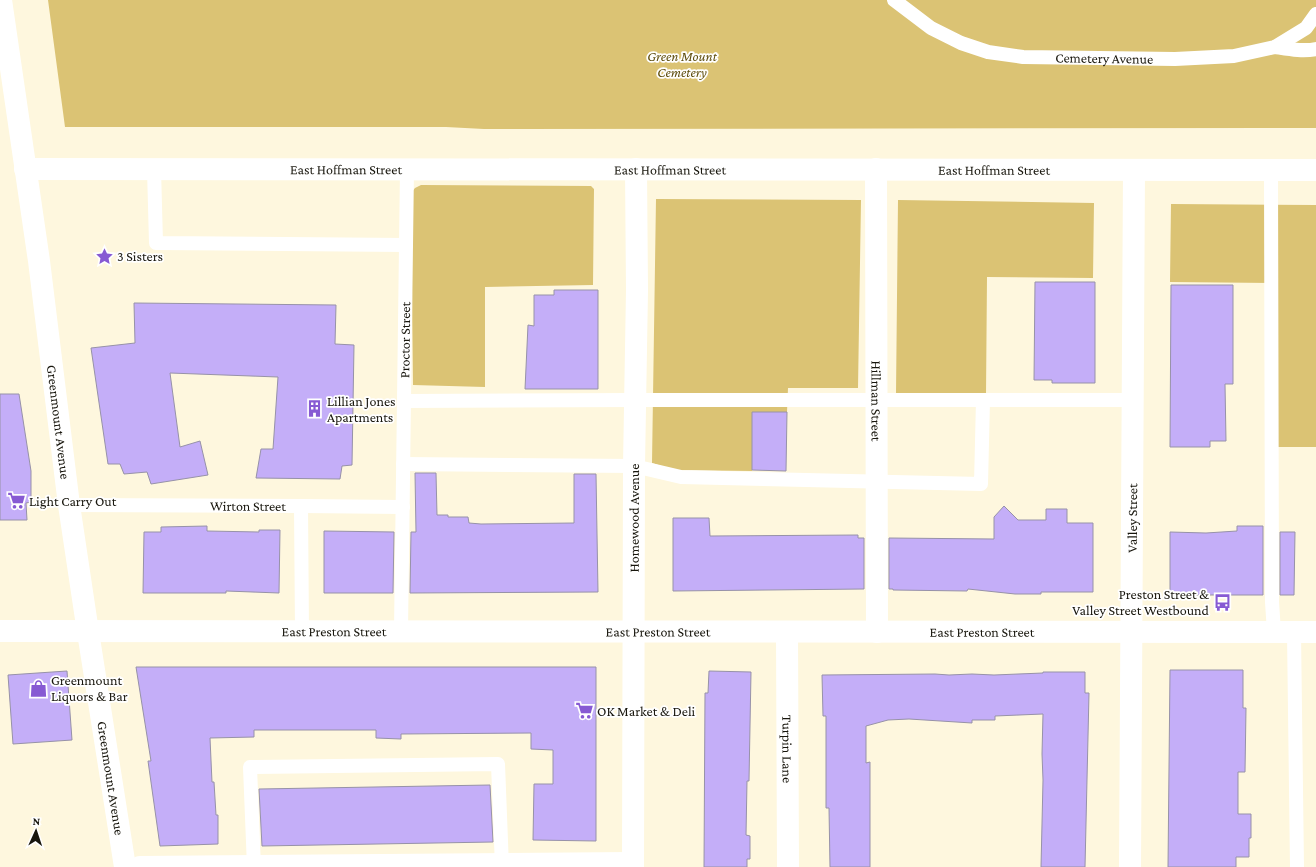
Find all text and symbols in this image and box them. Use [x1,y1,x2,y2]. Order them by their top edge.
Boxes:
park label: Green Mount Cemetery [647,48,718,80]
street label: Cemetery Avenue [1055,49,1153,67]
street label: East Hoffman Street [290,161,402,177]
street label: East Hoffman Street [614,161,726,178]
street label: East Hoffman Street [938,162,1050,178]
place icon: 3 Sisters [94,246,114,266]
place label: 3 Sisters [117,248,163,264]
street label: Proctor Street [396,301,413,378]
street label: Hillman Street [868,360,885,442]
street label: Greenmount Avenue [44,364,74,480]
place label: Lillian Jones Apartments [327,393,396,425]
building icon: Lillian Jones Apartments [304,399,324,419]
street label: Homewood Avenue [626,464,642,572]
street label: Valley Street [1124,483,1140,553]
supermarket icon: Light Carry Out [6,491,26,511]
place label: Light Carry Out [29,493,117,509]
street label: Wirton Street [210,498,286,514]
place label: Preston Street & Valley Street Westbound [1072,586,1210,618]
bus stop icon: Preston Street & Valley Street Westbound [1212,592,1232,612]
street label: East Preston Street [282,623,387,639]
street label: East Preston Street [606,623,711,640]
street label: East Preston Street [930,624,1035,640]
place label: Greenmount Liquors & Bar [51,672,128,704]
shop icon: Greenmount Liquors & Bar [28,678,48,698]
supermarket icon: OK Market & Deli [574,701,594,721]
place label: OK Market & Deli [597,703,696,719]
street label: Turpin Lane [779,715,796,783]
street label: Greenmount Avenue [94,720,128,836]
north arrow [16,811,56,851]
text: N [32,815,41,827]

